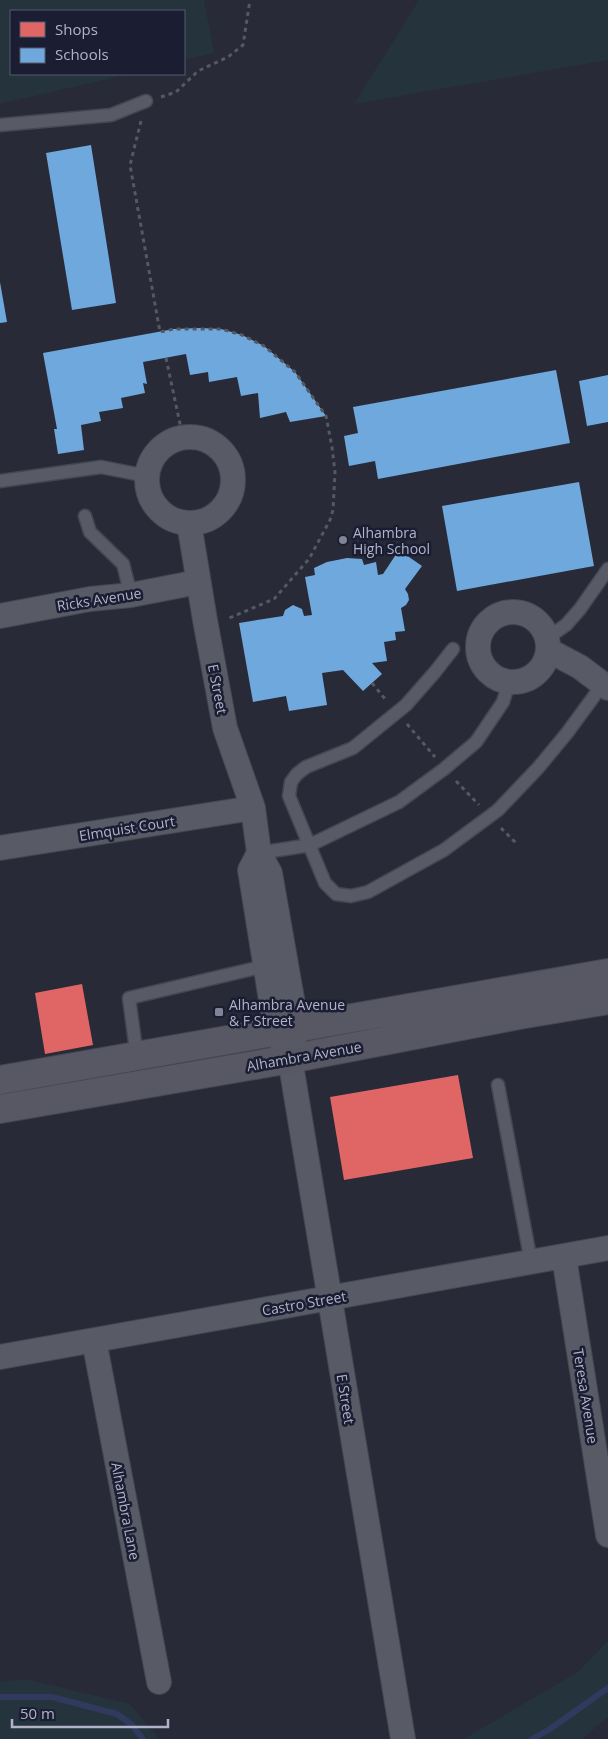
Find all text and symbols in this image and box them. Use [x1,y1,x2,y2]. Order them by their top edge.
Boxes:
legend [10,10,185,75]
text: Shops [55,19,98,39]
text: Schools [55,44,109,64]
place label: Alhambra High School [353,523,430,558]
marker: Alhambra High School [337,534,349,546]
street label: Ricks Avenue [55,583,143,615]
street label: E Street [204,662,232,716]
street label: Elmquist Court [78,811,176,845]
place label: Alhambra Avenue & F Street [229,995,345,1030]
marker: Alhambra Avenue & F Street [213,1006,225,1018]
street label: Alhambra Avenue [245,1037,363,1075]
street label: Castro Street [260,1286,348,1320]
street label: Teresa Avenue [569,1347,603,1445]
street label: E Street [333,1373,359,1425]
street label: Alhambra Lane [107,1461,145,1562]
scale bar [12,1696,169,1728]
text: 50 m [20,1703,55,1723]

